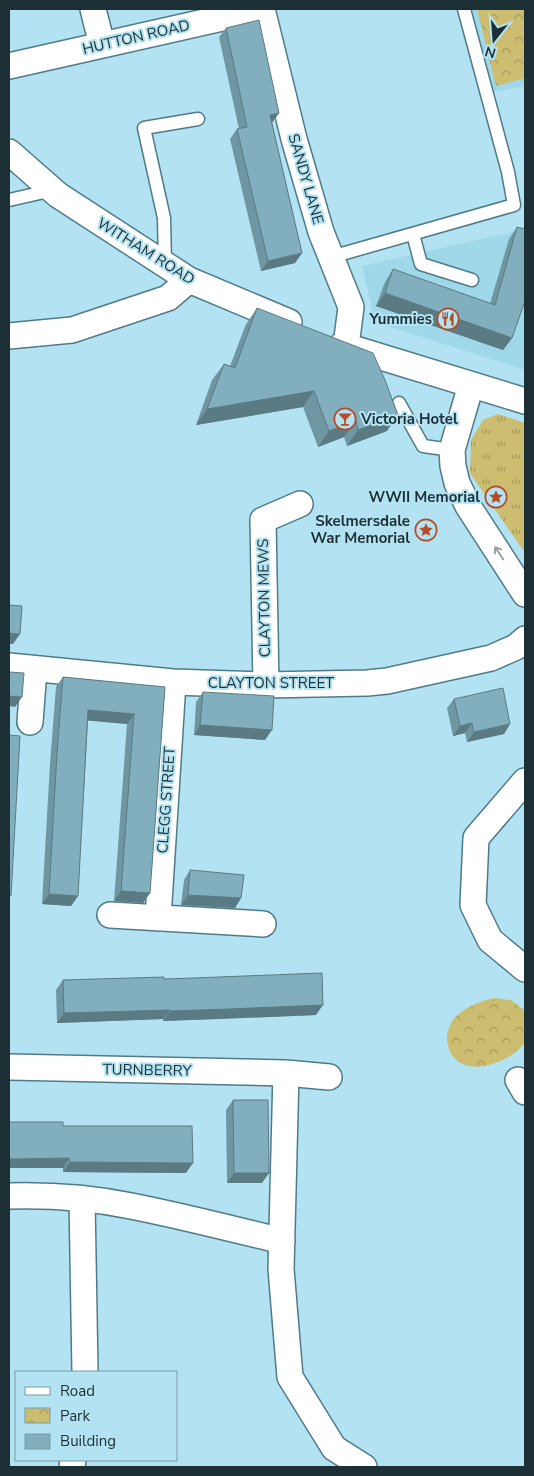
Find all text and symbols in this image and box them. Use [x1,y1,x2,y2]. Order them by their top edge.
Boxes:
street label: HUTTON ROAD [80,15,192,59]
north arrow [469,15,519,65]
text: N [483,41,498,63]
street label: SANDY LANE [284,131,328,227]
street label: WITHAM ROAD [93,213,199,289]
restaurant icon: Yummies [436,307,460,331]
place label: Yummies [369,309,432,329]
bar icon: Victoria Hotel [333,407,357,431]
place label: Victoria Hotel [360,409,458,429]
place icon: WWII Memorial [484,485,508,509]
place label: WWII Memorial [368,487,480,507]
place label: Skelmersdale War Memorial [310,511,410,548]
place icon: Skelmersdale War Memorial [414,518,438,542]
street label: CLAYTON MEWS [253,538,275,658]
one-way arrow [493,546,504,560]
street label: CLAYTON STREET [208,673,334,693]
street label: CLEGG STREET [152,746,180,854]
street label: TURNBERRY [102,1059,193,1081]
legend [15,1371,178,1461]
text: Road [60,1381,95,1401]
text: Park [60,1406,90,1426]
text: Building [60,1431,116,1451]

